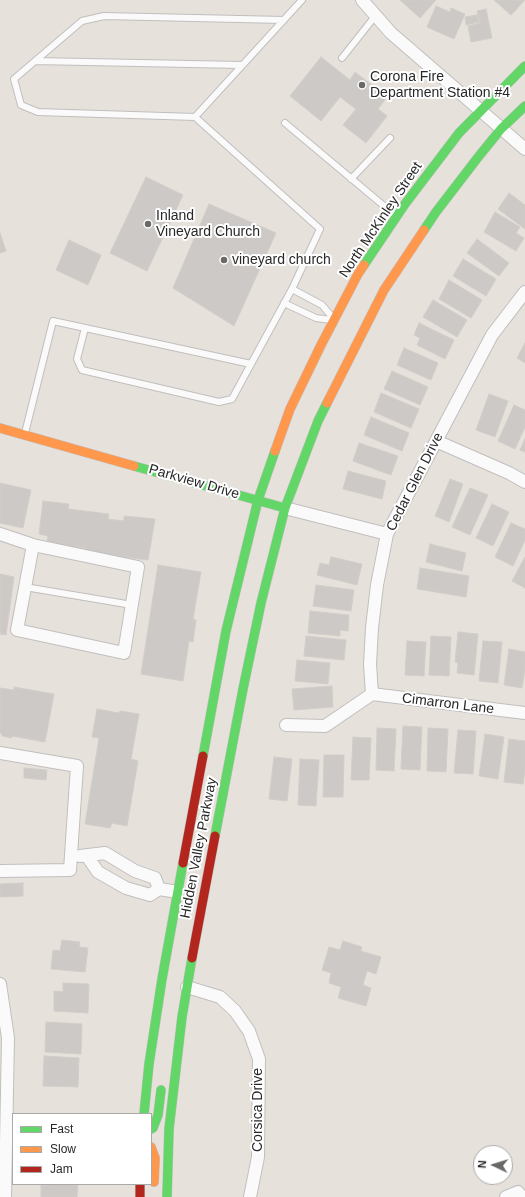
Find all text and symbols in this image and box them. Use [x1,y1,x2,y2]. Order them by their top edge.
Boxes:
place label: Corona Fire Department Station #4 [370,69,510,102]
marker: Corona Fire Department Station #4 [357,80,367,90]
street label: North McKinley Street [336,159,426,281]
place label: Inland Vineyard Church [156,208,260,240]
marker: Inland Vineyard Church [143,219,153,229]
place label: vineyard church [232,252,331,268]
marker: vineyard church [219,255,229,265]
street label: Cedar Glen Drive [383,430,447,534]
street label: Parkview Drive [147,461,241,503]
street label: Cimarron Lane [401,690,495,718]
street label: Hidden Valley Parkway [177,776,221,920]
street label: Corsica Drive [250,1068,266,1152]
legend [12,1113,152,1185]
text: Fast [50,1122,73,1136]
text: Slow [50,1142,76,1156]
north arrow [473,1145,513,1185]
text: N [476,1160,488,1169]
text: Jam [50,1162,73,1176]

